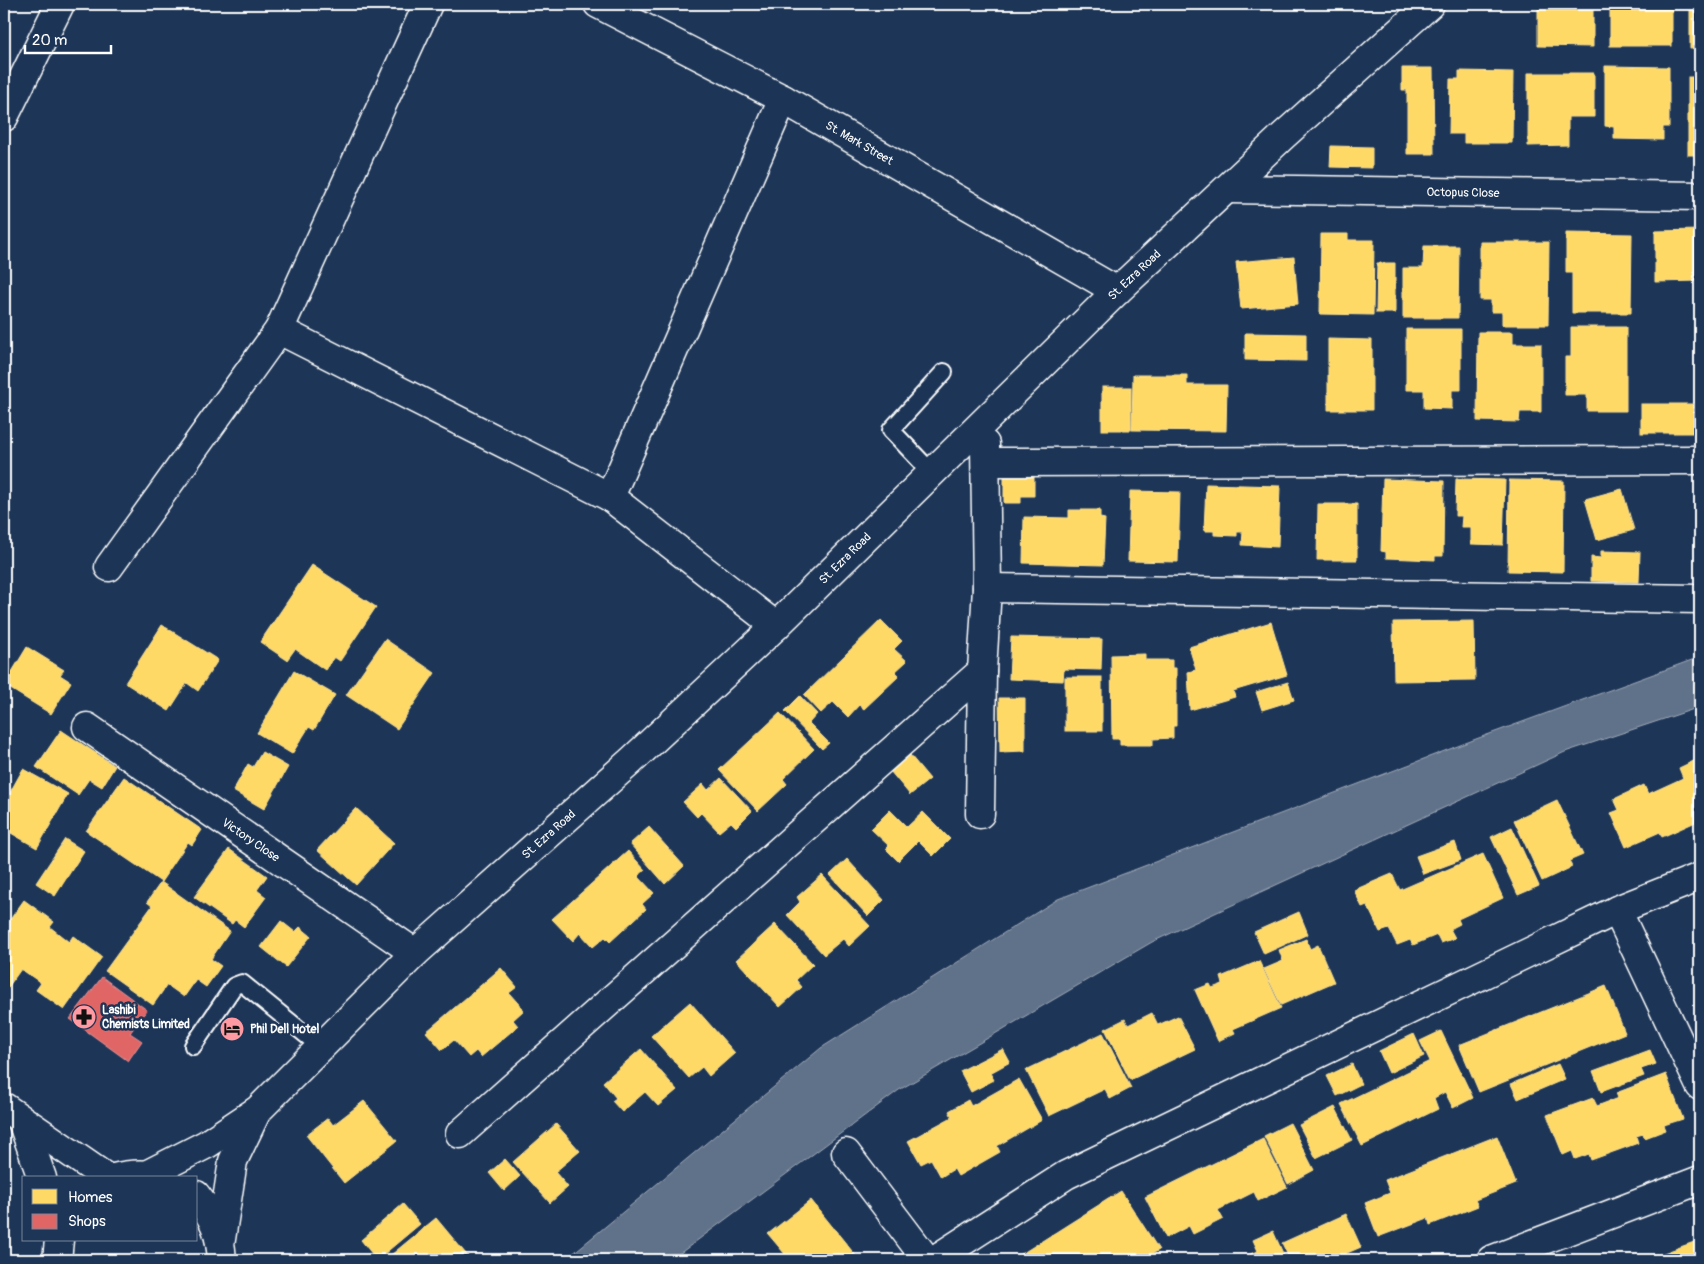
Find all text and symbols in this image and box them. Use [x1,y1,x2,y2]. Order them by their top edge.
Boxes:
scale bar [25,22,111,54]
text: 20 m [32,31,67,50]
street label: St. Mark Street [823,117,896,168]
street label: Octopus Close [1426,184,1500,201]
street label: St. Ezra Road [1105,246,1164,303]
street label: St. Ezra Road [816,529,874,587]
street label: St. Ezra Road [519,806,579,862]
street label: Victory Close [219,815,283,865]
place label: Lashibi Chemists Limited [102,1003,190,1032]
pharmacy icon: Lashibi Chemists Limited [71,1004,97,1030]
hotel icon: Phil Dell Hotel [219,1016,245,1042]
place label: Phil Dell Hotel [250,1022,320,1037]
legend [22,1176,198,1242]
text: Homes [68,1188,113,1207]
text: Shops [68,1212,106,1231]

